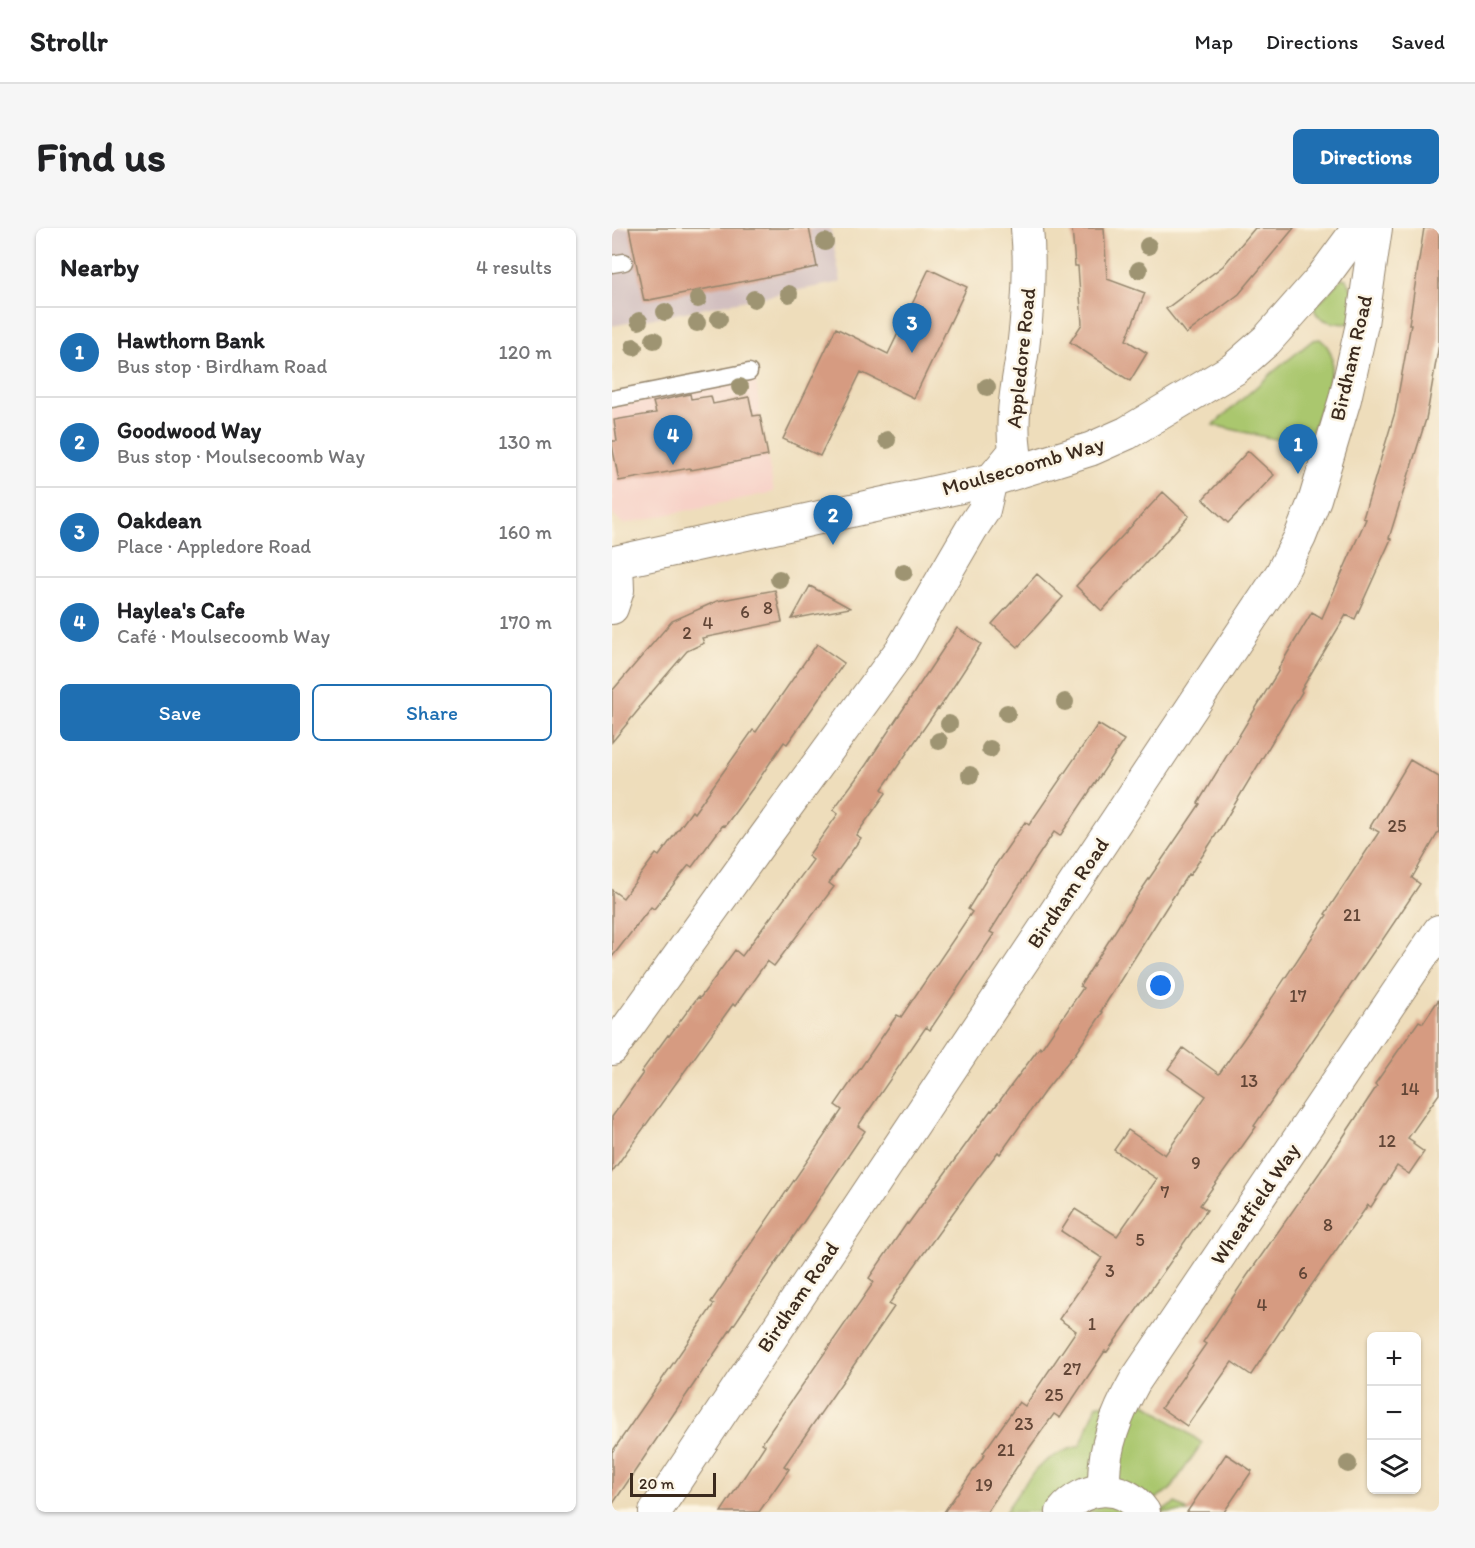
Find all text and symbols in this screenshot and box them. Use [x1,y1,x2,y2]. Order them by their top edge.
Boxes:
text: Strollr [30,24,108,58]
text: Map [1195,29,1233,54]
text: Directions [1266,29,1358,54]
text: Saved [1391,29,1445,54]
button: Directions [1293,129,1439,184]
text: Find us [36,131,166,182]
text: Nearby [60,251,139,283]
text: 4 results [476,255,552,279]
street label: Appledore Road [1001,286,1040,429]
street label: Birdham Road [1324,293,1377,423]
pin: 3 [892,304,932,353]
text: Hawthorn Bank [117,327,265,354]
text: 1 [75,340,84,364]
text: 120 m [499,340,552,364]
text: Bus stop · Birdham Road [117,354,327,378]
pin: 4 [654,416,692,465]
text: Goodwood Way [117,417,261,444]
pin: 1 [1278,424,1318,474]
text: 2 [74,430,85,454]
text: 130 m [498,430,552,454]
street label: Moulsecoomb Way [939,430,1107,501]
text: Bus stop · Moulsecoomb Way [117,444,365,468]
pin: 2 [814,496,852,545]
text: Oakdean [117,507,202,534]
text: 3 [74,520,85,544]
text: 160 m [499,520,552,544]
text: Place · Appledore Road [117,534,311,558]
text: Haylea's Cafe [117,597,245,624]
house number: 8 [763,597,773,619]
house number: 6 [740,601,750,623]
text: 4 [73,610,86,634]
text: 170 m [499,610,552,634]
house number: 4 [703,612,714,634]
house number: 2 [682,622,692,644]
text: Café · Moulsecoomb Way [117,624,330,648]
button: Save [60,684,300,741]
button: Share [312,684,552,741]
house number: 25 [1388,815,1406,837]
street label: Birdham Road [1021,833,1114,953]
house number: 21 [1343,904,1361,926]
your location [1146,971,1175,1000]
house number: 17 [1289,985,1307,1007]
house number: 13 [1240,1070,1258,1092]
house number: 14 [1400,1078,1420,1100]
house number: 12 [1378,1130,1396,1152]
street label: Wheatfield Way [1205,1138,1304,1269]
house number: 9 [1191,1152,1201,1174]
house number: 7 [1161,1181,1170,1203]
house number: 8 [1323,1214,1333,1236]
house number: 5 [1135,1229,1145,1251]
street label: Birdham Road [751,1237,844,1357]
house number: 3 [1105,1260,1115,1282]
house number: 6 [1298,1262,1308,1284]
house number: 4 [1257,1294,1268,1316]
house number: 1 [1088,1313,1096,1335]
map controls [1367,1332,1421,1494]
button: + [1367,1332,1421,1386]
house number: 27 [1063,1358,1081,1380]
house number: 25 [1045,1384,1063,1406]
button: − [1367,1386,1421,1440]
house number: 23 [1014,1413,1034,1435]
house number: 21 [997,1439,1015,1461]
button: layers [1367,1440,1421,1494]
scale bar [630,1470,716,1498]
text: 20 m [639,1474,674,1493]
house number: 19 [975,1474,993,1496]

